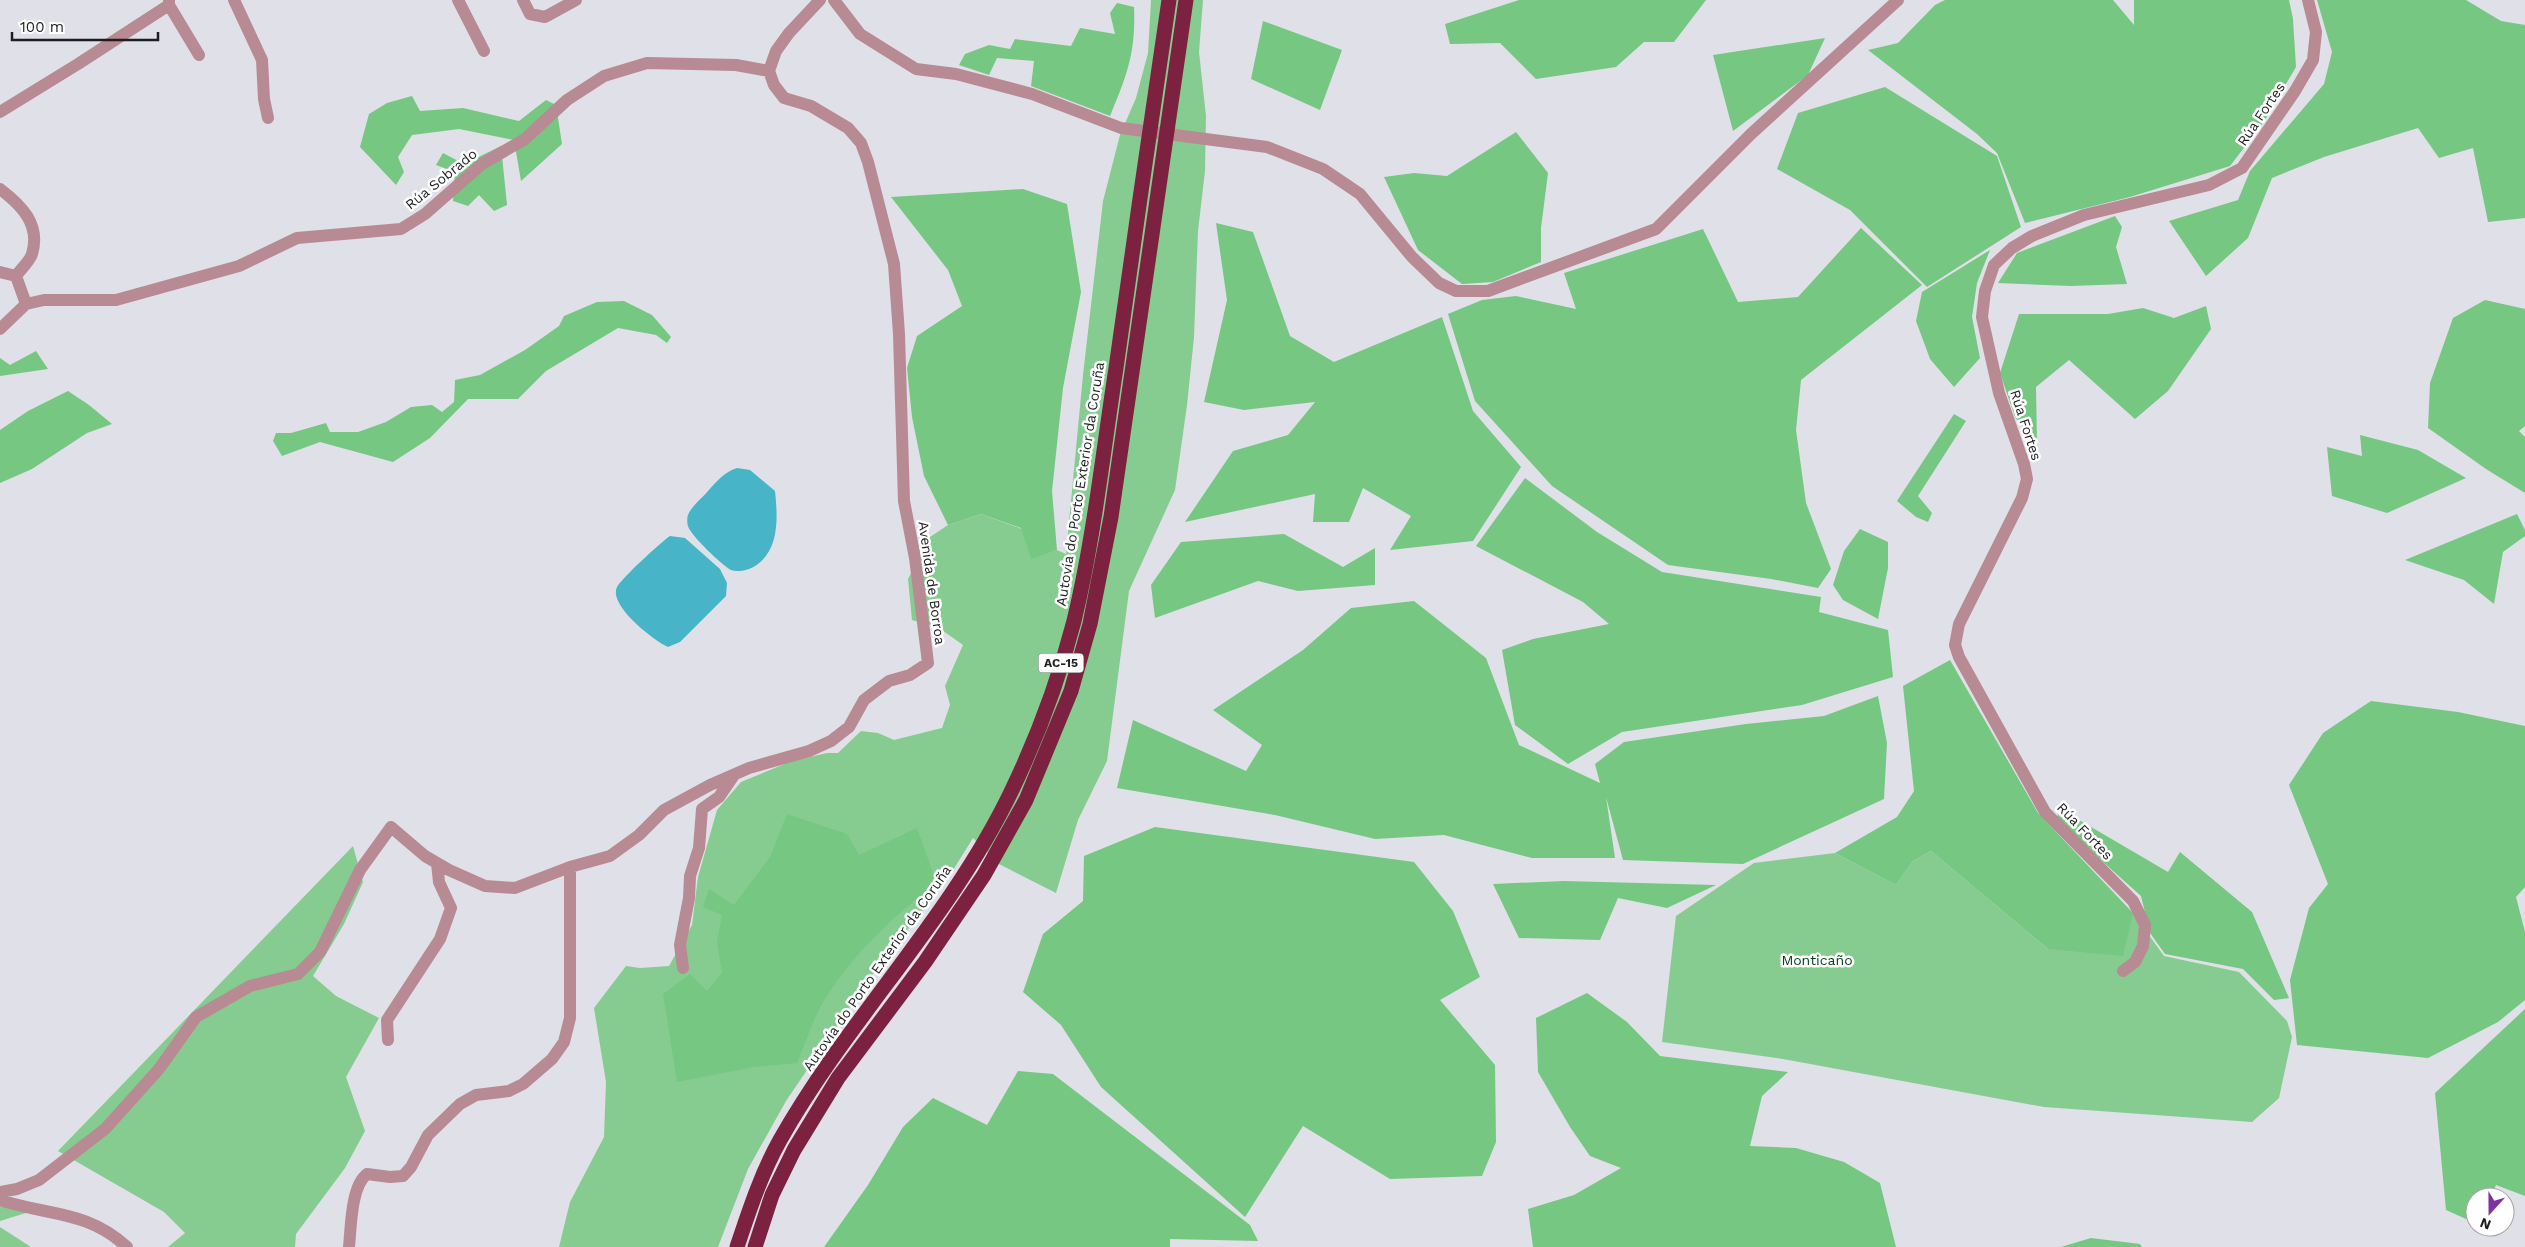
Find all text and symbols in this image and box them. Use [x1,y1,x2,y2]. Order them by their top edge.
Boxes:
scale bar [12,10,159,42]
text: 100 m [20,18,64,36]
street label: Rúa Fortes [2234,79,2288,149]
street label: Rúa Sobrado [402,145,480,213]
street label: Autovía do Porto Exterior da Coruña [1053,361,1107,607]
street label: Rúa Fortes [2007,388,2045,462]
street label: Avenida de Borroa [915,520,949,646]
road number: AC-15 [1038,654,1084,672]
street label: Rúa Fortes [2054,799,2116,863]
street label: Autovía do Porto Exterior da Coruña [800,862,954,1074]
park label: Monticaño [1781,952,1853,968]
north arrow [2465,1187,2515,1237]
text: N [2478,1215,2493,1233]

